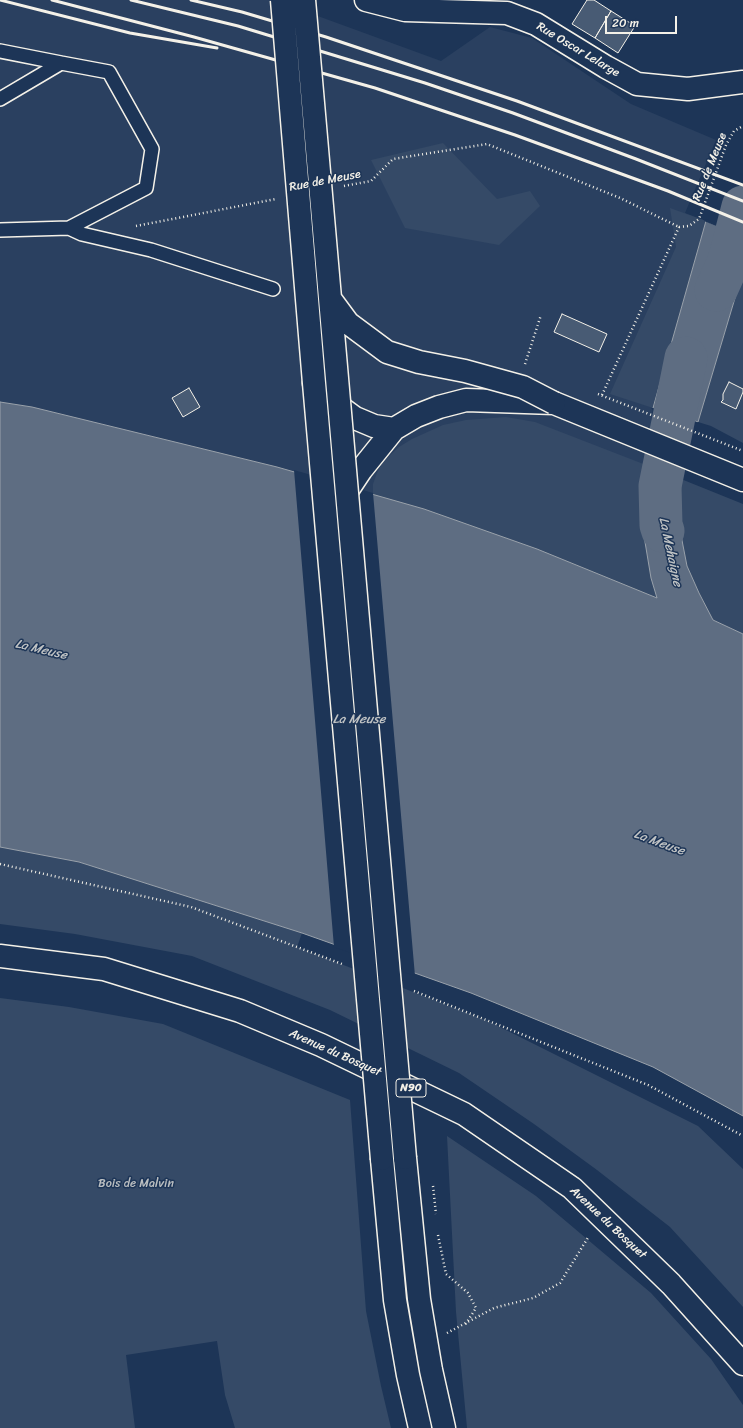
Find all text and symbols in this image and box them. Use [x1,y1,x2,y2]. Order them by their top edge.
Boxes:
scale bar [607,8,679,34]
text: 20 m [612,12,639,34]
street label: Rue Oscar Lelarge [534,20,622,80]
street label: Rue de Meuse [690,131,730,203]
street label: Rue de Meuse [288,167,362,195]
water label: La Mehaigne [655,516,685,588]
water label: La Meuse [14,637,68,663]
water label: La Meuse [333,712,385,728]
water label: La Meuse [632,827,686,859]
street label: Avenue du Bosquet [287,1026,383,1080]
road number: N90 [396,1079,426,1097]
park label: Bois de Malvin [98,1177,174,1191]
street label: Avenue du Bosquet [567,1184,649,1262]

